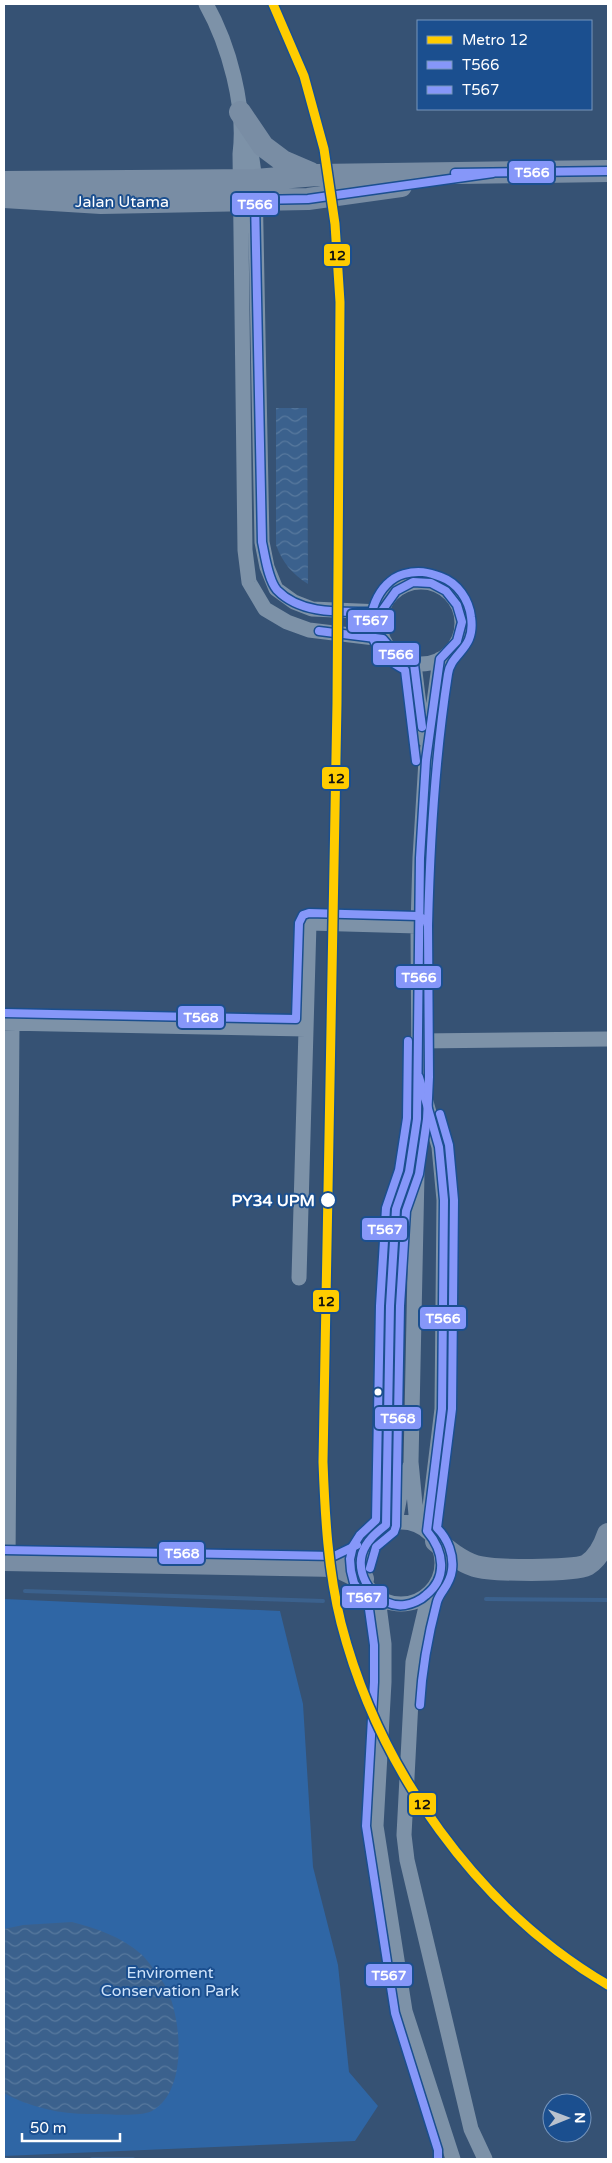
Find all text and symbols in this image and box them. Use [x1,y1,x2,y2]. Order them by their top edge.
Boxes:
legend [417,20,592,110]
text: Metro 12 [462,31,528,49]
text: T566 [462,56,499,74]
text: T567 [462,81,499,99]
line badge: T566 [508,160,555,184]
text: T566 [514,164,550,181]
street label: Jalan Utama [75,192,169,212]
line badge: T566 [231,192,279,216]
text: T566 [237,196,273,213]
line badge: 12 [323,243,351,267]
text: 12 [328,247,346,264]
line badge: T567 [347,609,395,633]
text: T567 [353,612,389,629]
line badge: T566 [372,642,420,666]
text: T566 [378,646,414,663]
line badge: 12 [321,766,350,790]
text: 12 [327,770,345,787]
line badge: T566 [395,965,442,989]
text: T566 [401,969,437,986]
line badge: T568 [177,1005,225,1029]
text: T568 [183,1009,219,1026]
place label: PY34 UPM [232,1191,315,1211]
marker: PY34 UPM [319,1191,337,1209]
line badge: T567 [361,1217,408,1241]
text: T567 [367,1221,403,1238]
line badge: 12 [312,1289,340,1313]
text: 12 [317,1293,335,1310]
line badge: T566 [419,1306,467,1330]
text: T566 [425,1310,461,1327]
unlabelled marker [373,1387,383,1397]
line badge: T568 [374,1406,422,1430]
text: T568 [380,1410,416,1427]
line badge: T568 [158,1541,205,1565]
text: T568 [164,1545,200,1562]
line badge: T567 [341,1585,388,1609]
text: T567 [346,1589,382,1606]
line badge: 12 [408,1792,437,1816]
text: 12 [413,1796,431,1813]
park label: Enviroment Conservation Park [101,1963,239,2001]
line badge: T567 [365,1963,413,1987]
text: T567 [371,1967,407,1984]
north arrow [542,2093,592,2143]
scale bar [22,2110,120,2142]
text: N [571,2112,588,2124]
text: 50 m [30,2119,67,2137]

